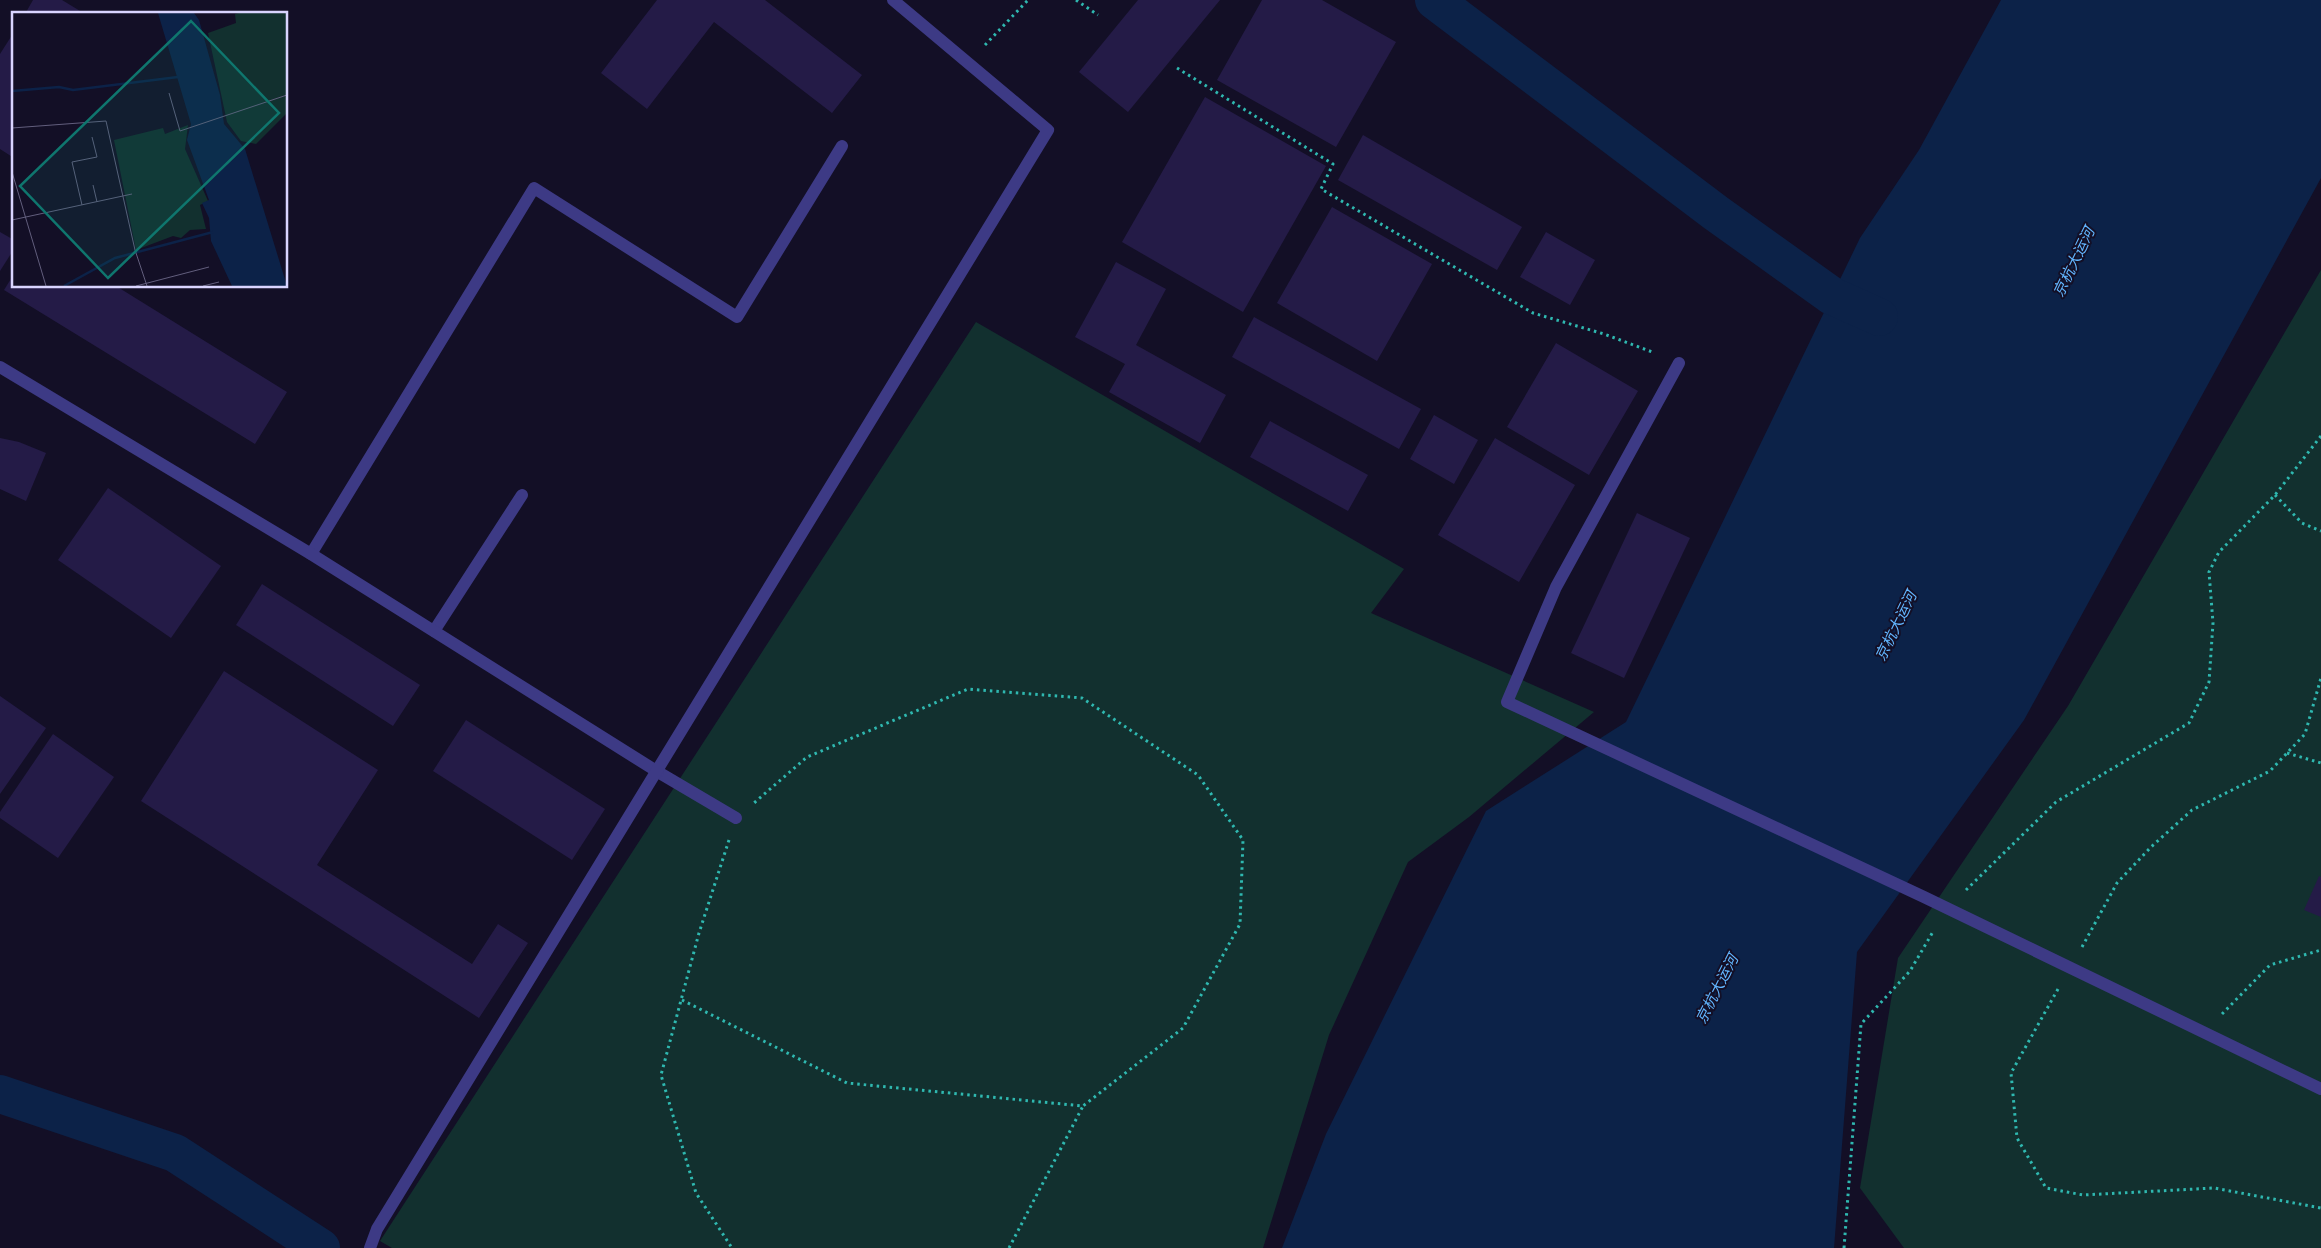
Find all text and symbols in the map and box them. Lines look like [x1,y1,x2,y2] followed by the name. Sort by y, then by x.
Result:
[12,12,288,288] inset map
[2049,222,2100,300] water label: 京杭大运河
[1871,586,1922,664] water label: 京杭大运河
[1692,949,1743,1027] water label: 京杭大运河

